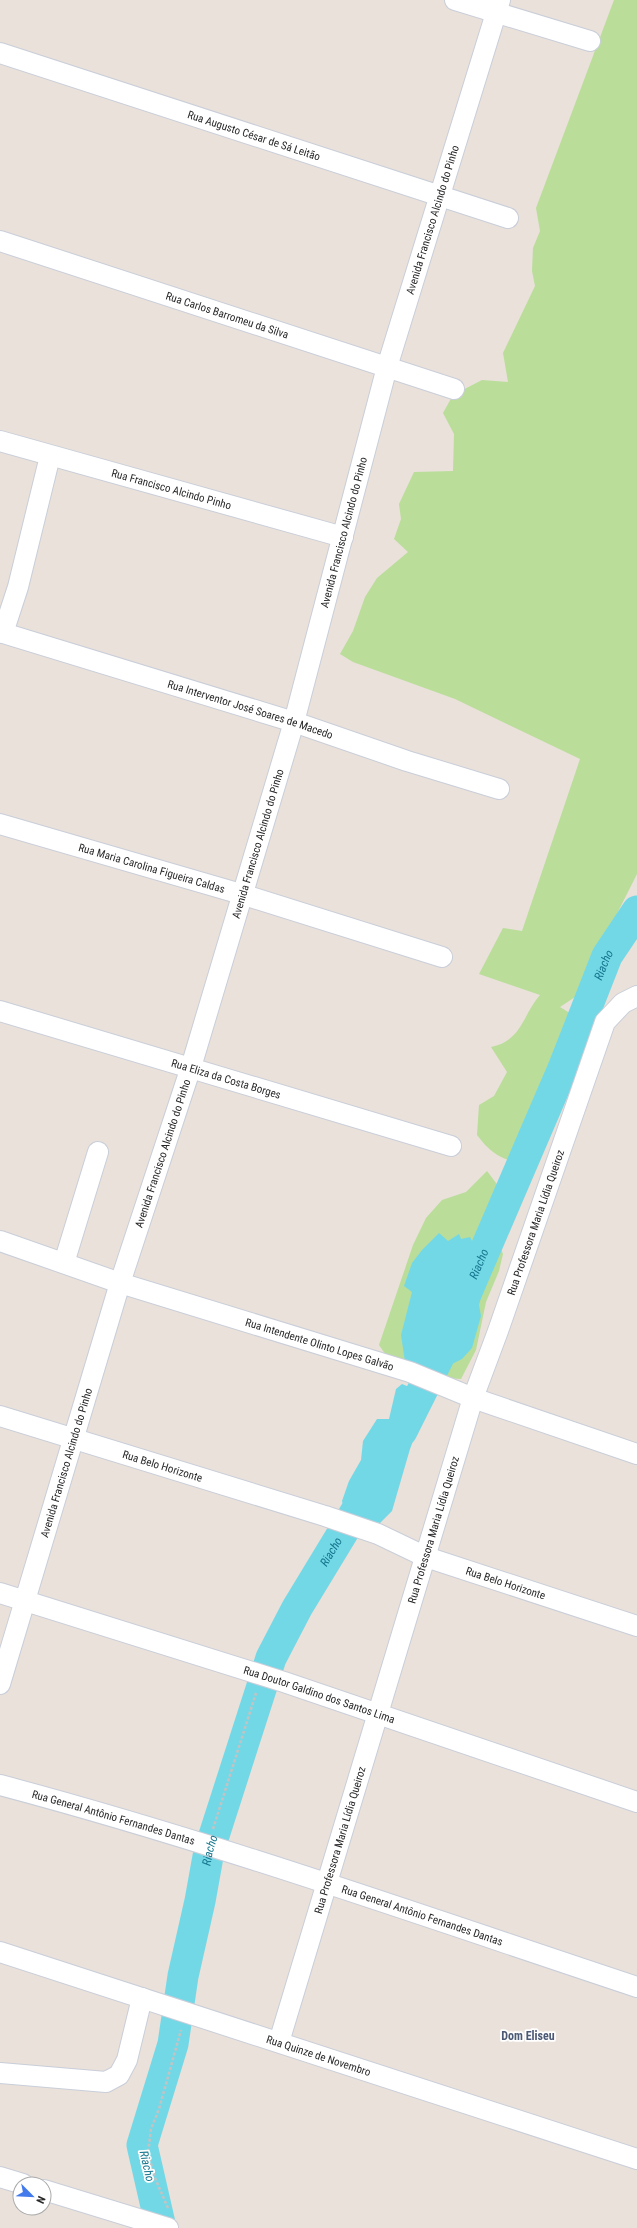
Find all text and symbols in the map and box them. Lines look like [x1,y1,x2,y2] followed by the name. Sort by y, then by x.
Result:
[186,108,322,163] street label: Rua Augusto César de Sá Leitão
[403,143,462,296] street label: Avenida Francisco Alcindo do Pinho
[164,289,290,341] street label: Rua Carlos Barromeu da Silva
[318,455,370,609] street label: Avenida Francisco Alcindo do Pinho
[110,466,233,512] street label: Rua Francisco Alcindo Pinho
[166,677,335,742] street label: Rua Interventor José Soares de Macedo
[229,767,286,920] street label: Avenida Francisco Alcindo do Pinho
[77,841,226,895] street label: Rua Maria Carolina Figueira Caldas
[591,947,616,982] water label: Riacho
[170,1056,282,1101] street label: Rua Eliza da Costa Borges
[132,1077,193,1229] street label: Avenida Francisco Alcindo do Pinho
[504,1148,567,1297] street label: Rua Professora Maria Lídia Queiroz
[466,1247,492,1281] water label: Riacho
[244,1315,396,1373] street label: Rua Intendente Olinto Lopes Galvão
[38,1386,95,1539] street label: Avenida Francisco Alcindo do Pinho
[121,1448,204,1484] street label: Rua Belo Horizonte
[405,1454,462,1605] street label: Rua Professora Maria Lídia Queiroz
[317,1535,345,1569] water label: Riacho
[464,1564,547,1602] street label: Rua Belo Horizonte
[242,1663,397,1726] street label: Rua Doutor Galdino dos Santos Lima
[312,1765,368,1915] street label: Rua Professora Maria Lídia Queiroz
[31,1787,197,1847] street label: Rua General Antônio Fernandes Dantas
[199,1833,221,1867] water label: Riacho
[340,1882,505,1948] street label: Rua General Antônio Fernandes Dantas
[501,2029,555,2043] district label: Dom Eliseu
[265,2033,373,2079] street label: Rua Quinze de Novembro
[137,2149,157,2183] water label: Riacho
[12,2176,52,2216] north arrow
[33,2194,48,2206] text: N

